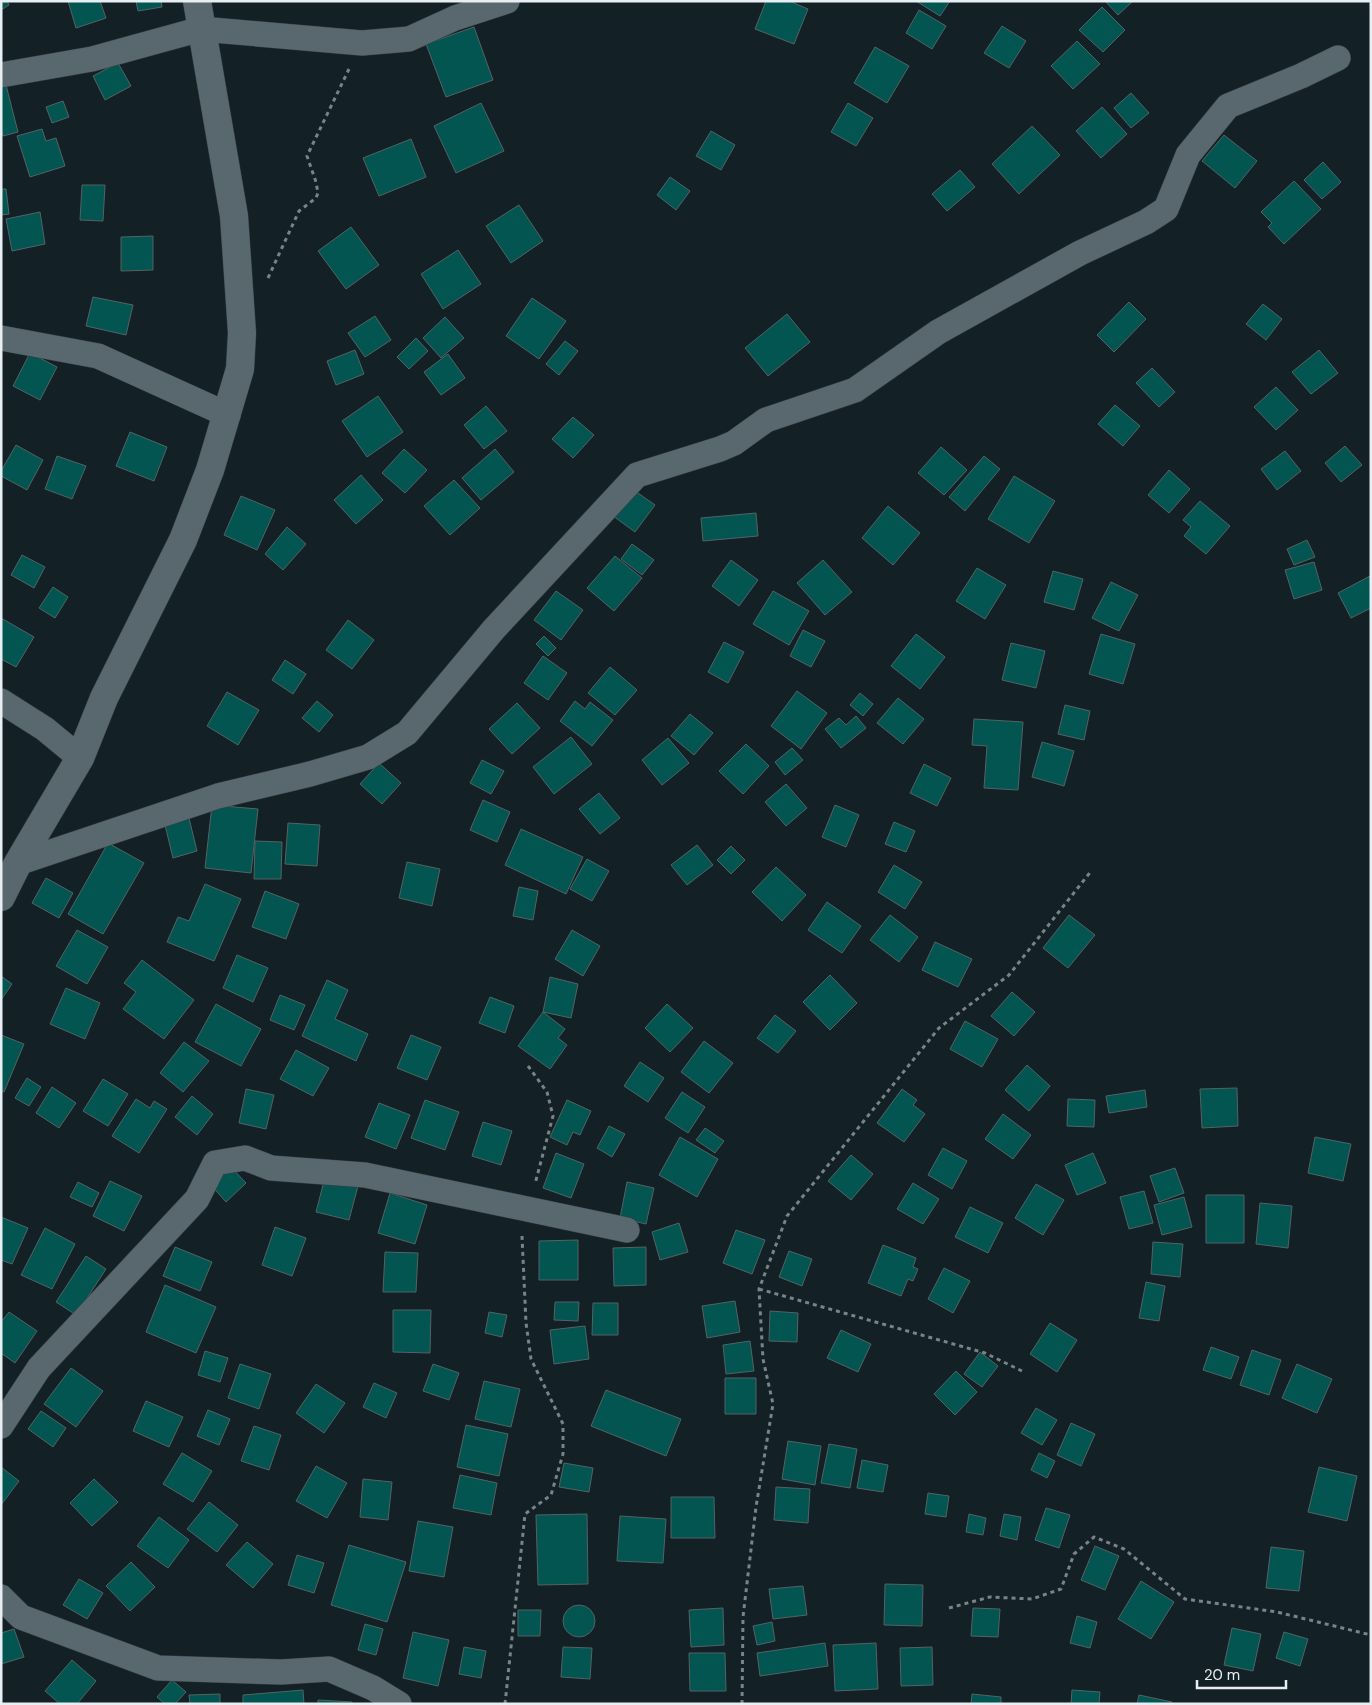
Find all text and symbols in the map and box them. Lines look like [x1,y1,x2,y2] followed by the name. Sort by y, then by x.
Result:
[1197,1658,1286,1690] scale bar
[1204,1665,1240,1685] text: 20 m

